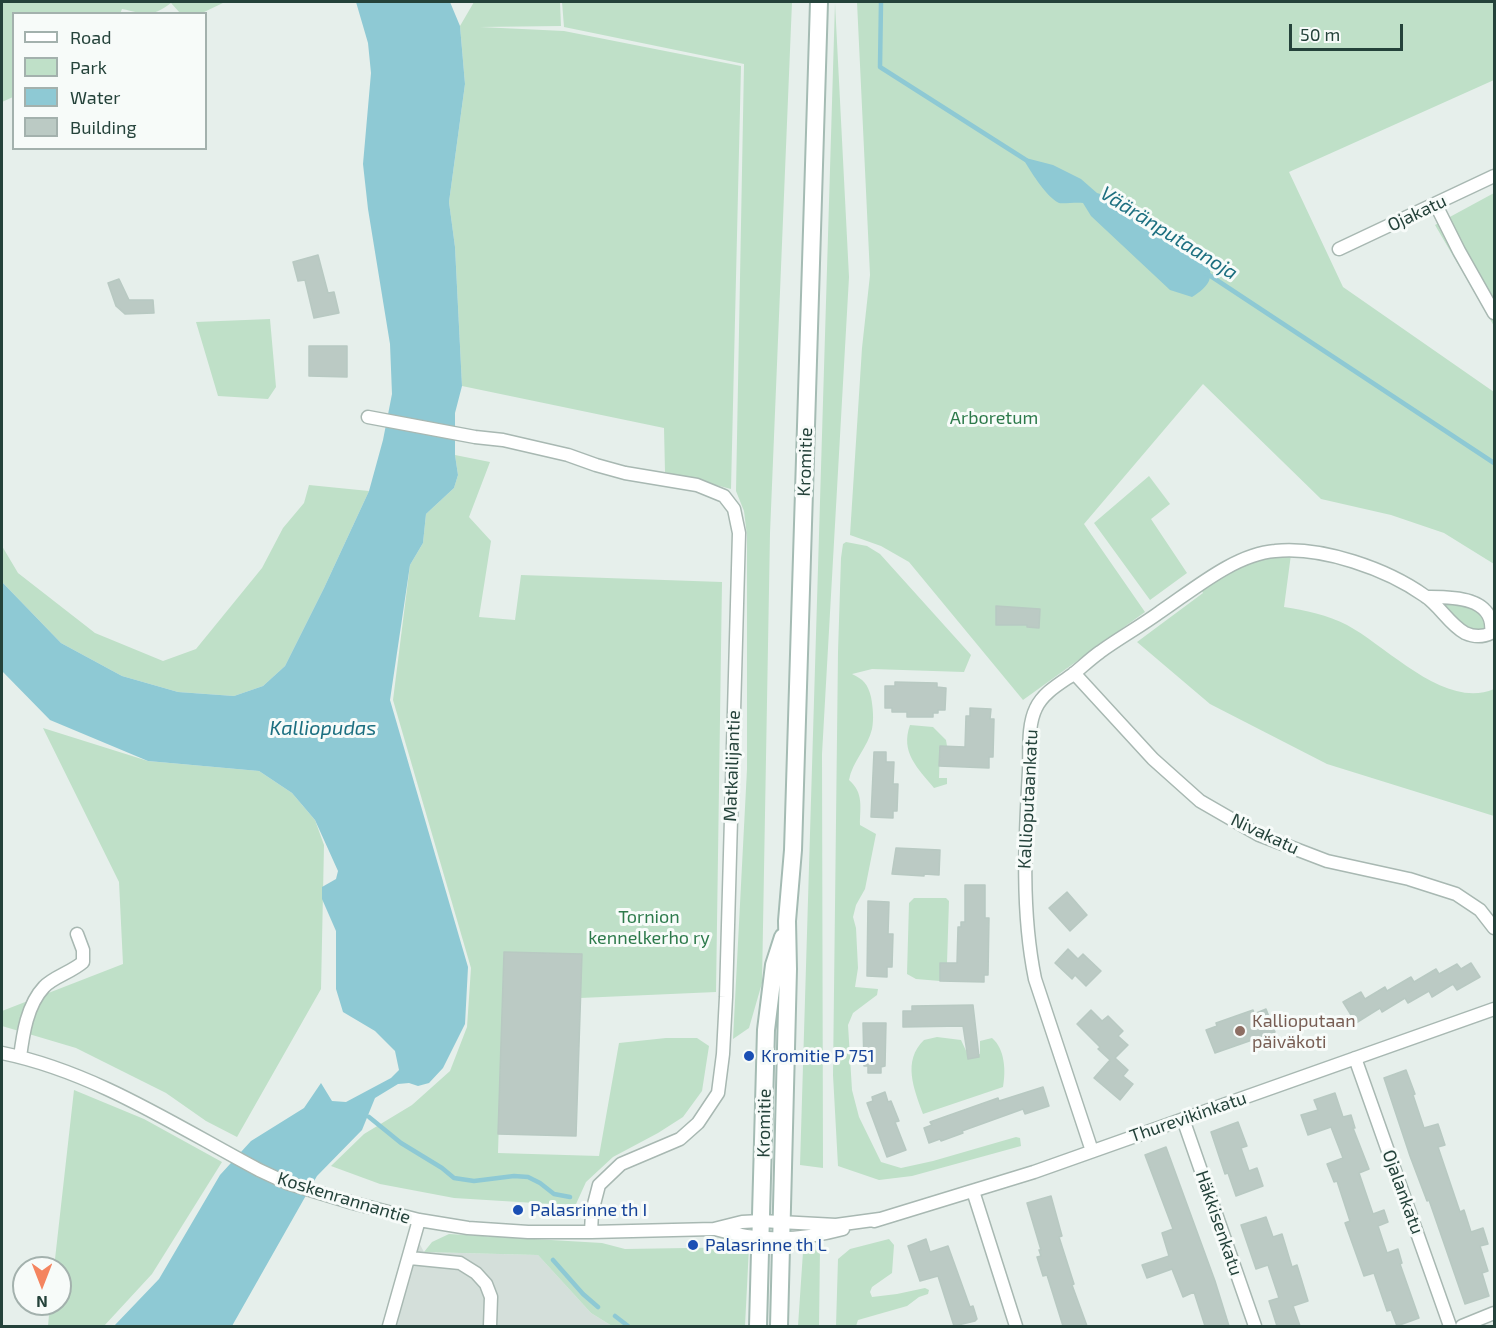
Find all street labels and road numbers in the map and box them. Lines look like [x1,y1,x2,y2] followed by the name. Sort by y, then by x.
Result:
[1384,190,1450,236] street label: Ojakatu
[793,427,817,497] street label: Kromitie
[719,710,745,822] street label: Matkailijantie
[1014,729,1042,869] street label: Kallioputaankatu
[1228,809,1302,859] street label: Nivakatu
[1127,1087,1249,1147] street label: Thurevikinkatu
[753,1088,775,1158] street label: Kromitie
[1378,1147,1428,1237] street label: Ojalankatu
[275,1167,413,1229] street label: Koskenrannantie
[1191,1167,1247,1279] street label: Häkkisenkatu

